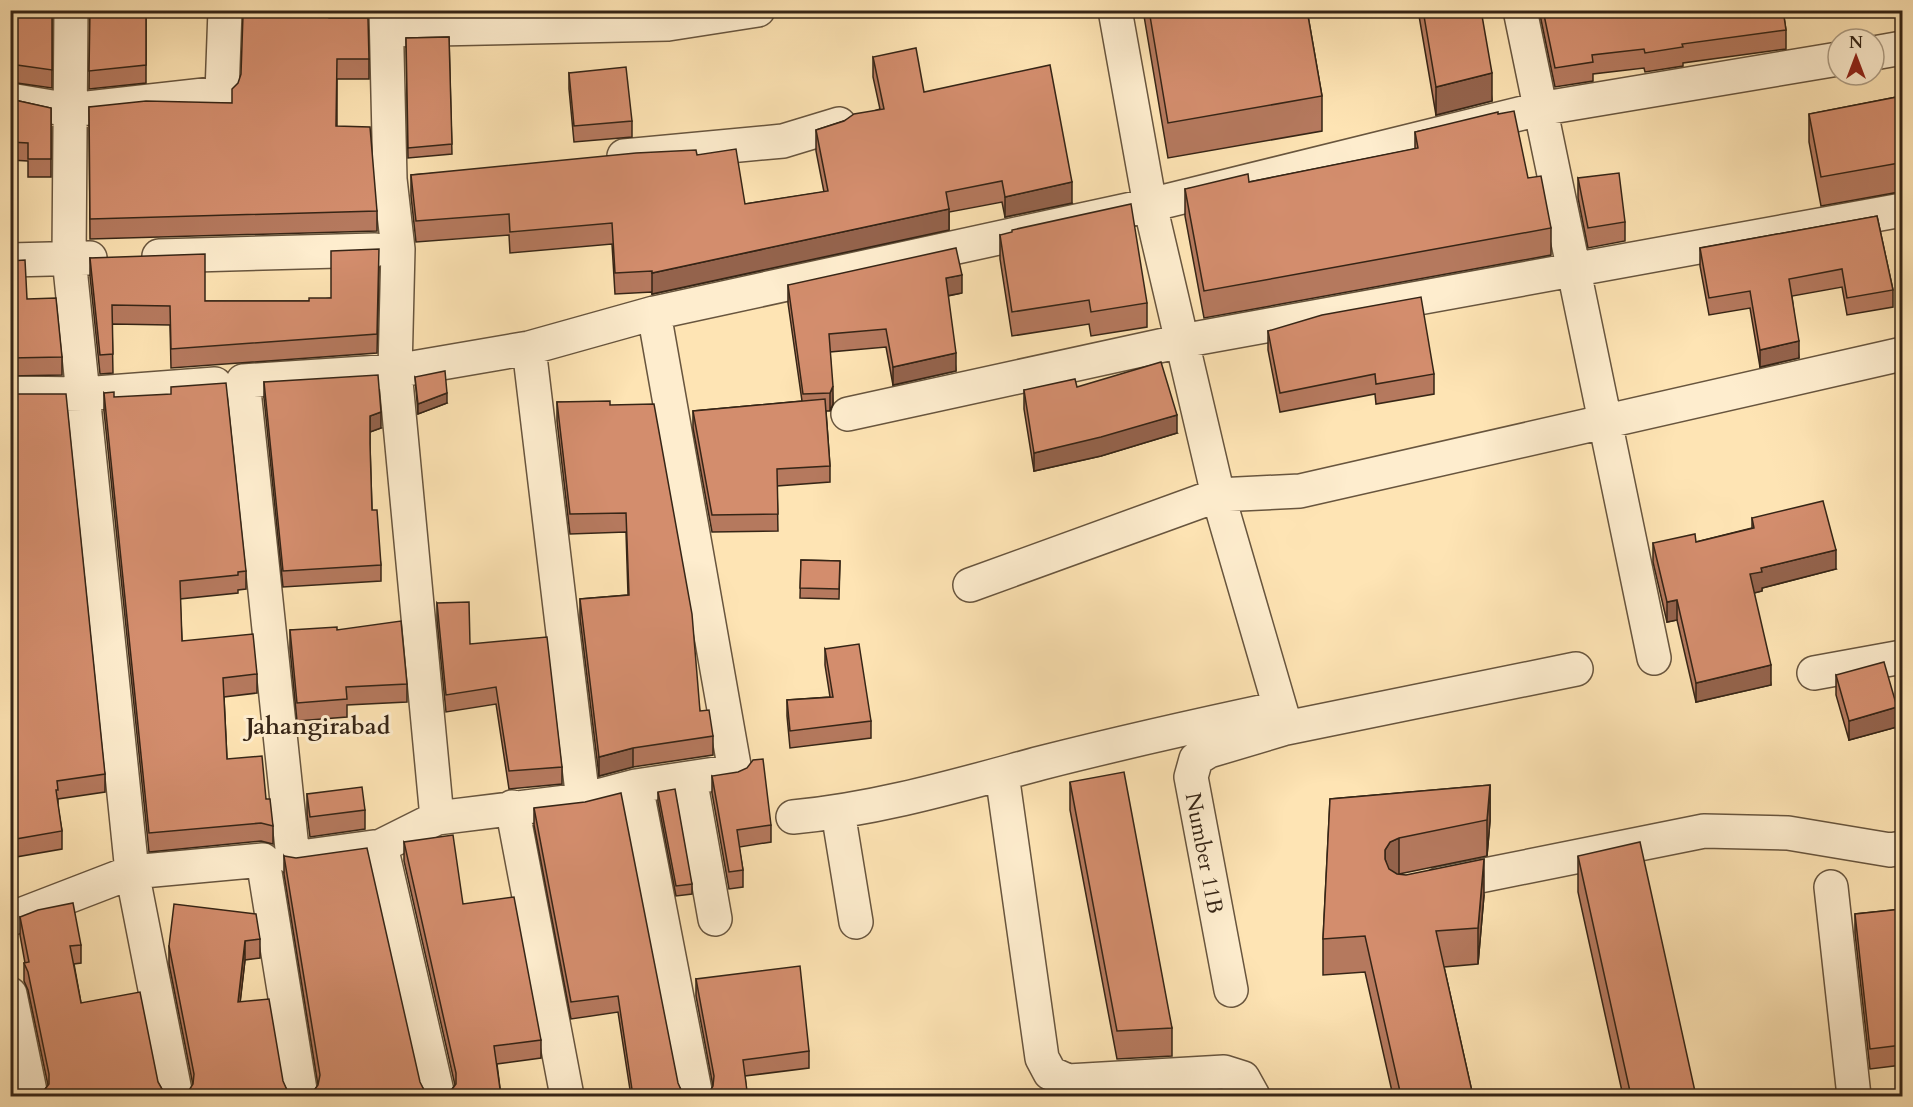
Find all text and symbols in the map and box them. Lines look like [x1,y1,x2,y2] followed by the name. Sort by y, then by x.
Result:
[1826,27,1886,87] north arrow
[1849,32,1863,54] text: N
[243,710,391,743] district label: Jahangirabad
[1178,790,1230,916] street label: Number 11B

